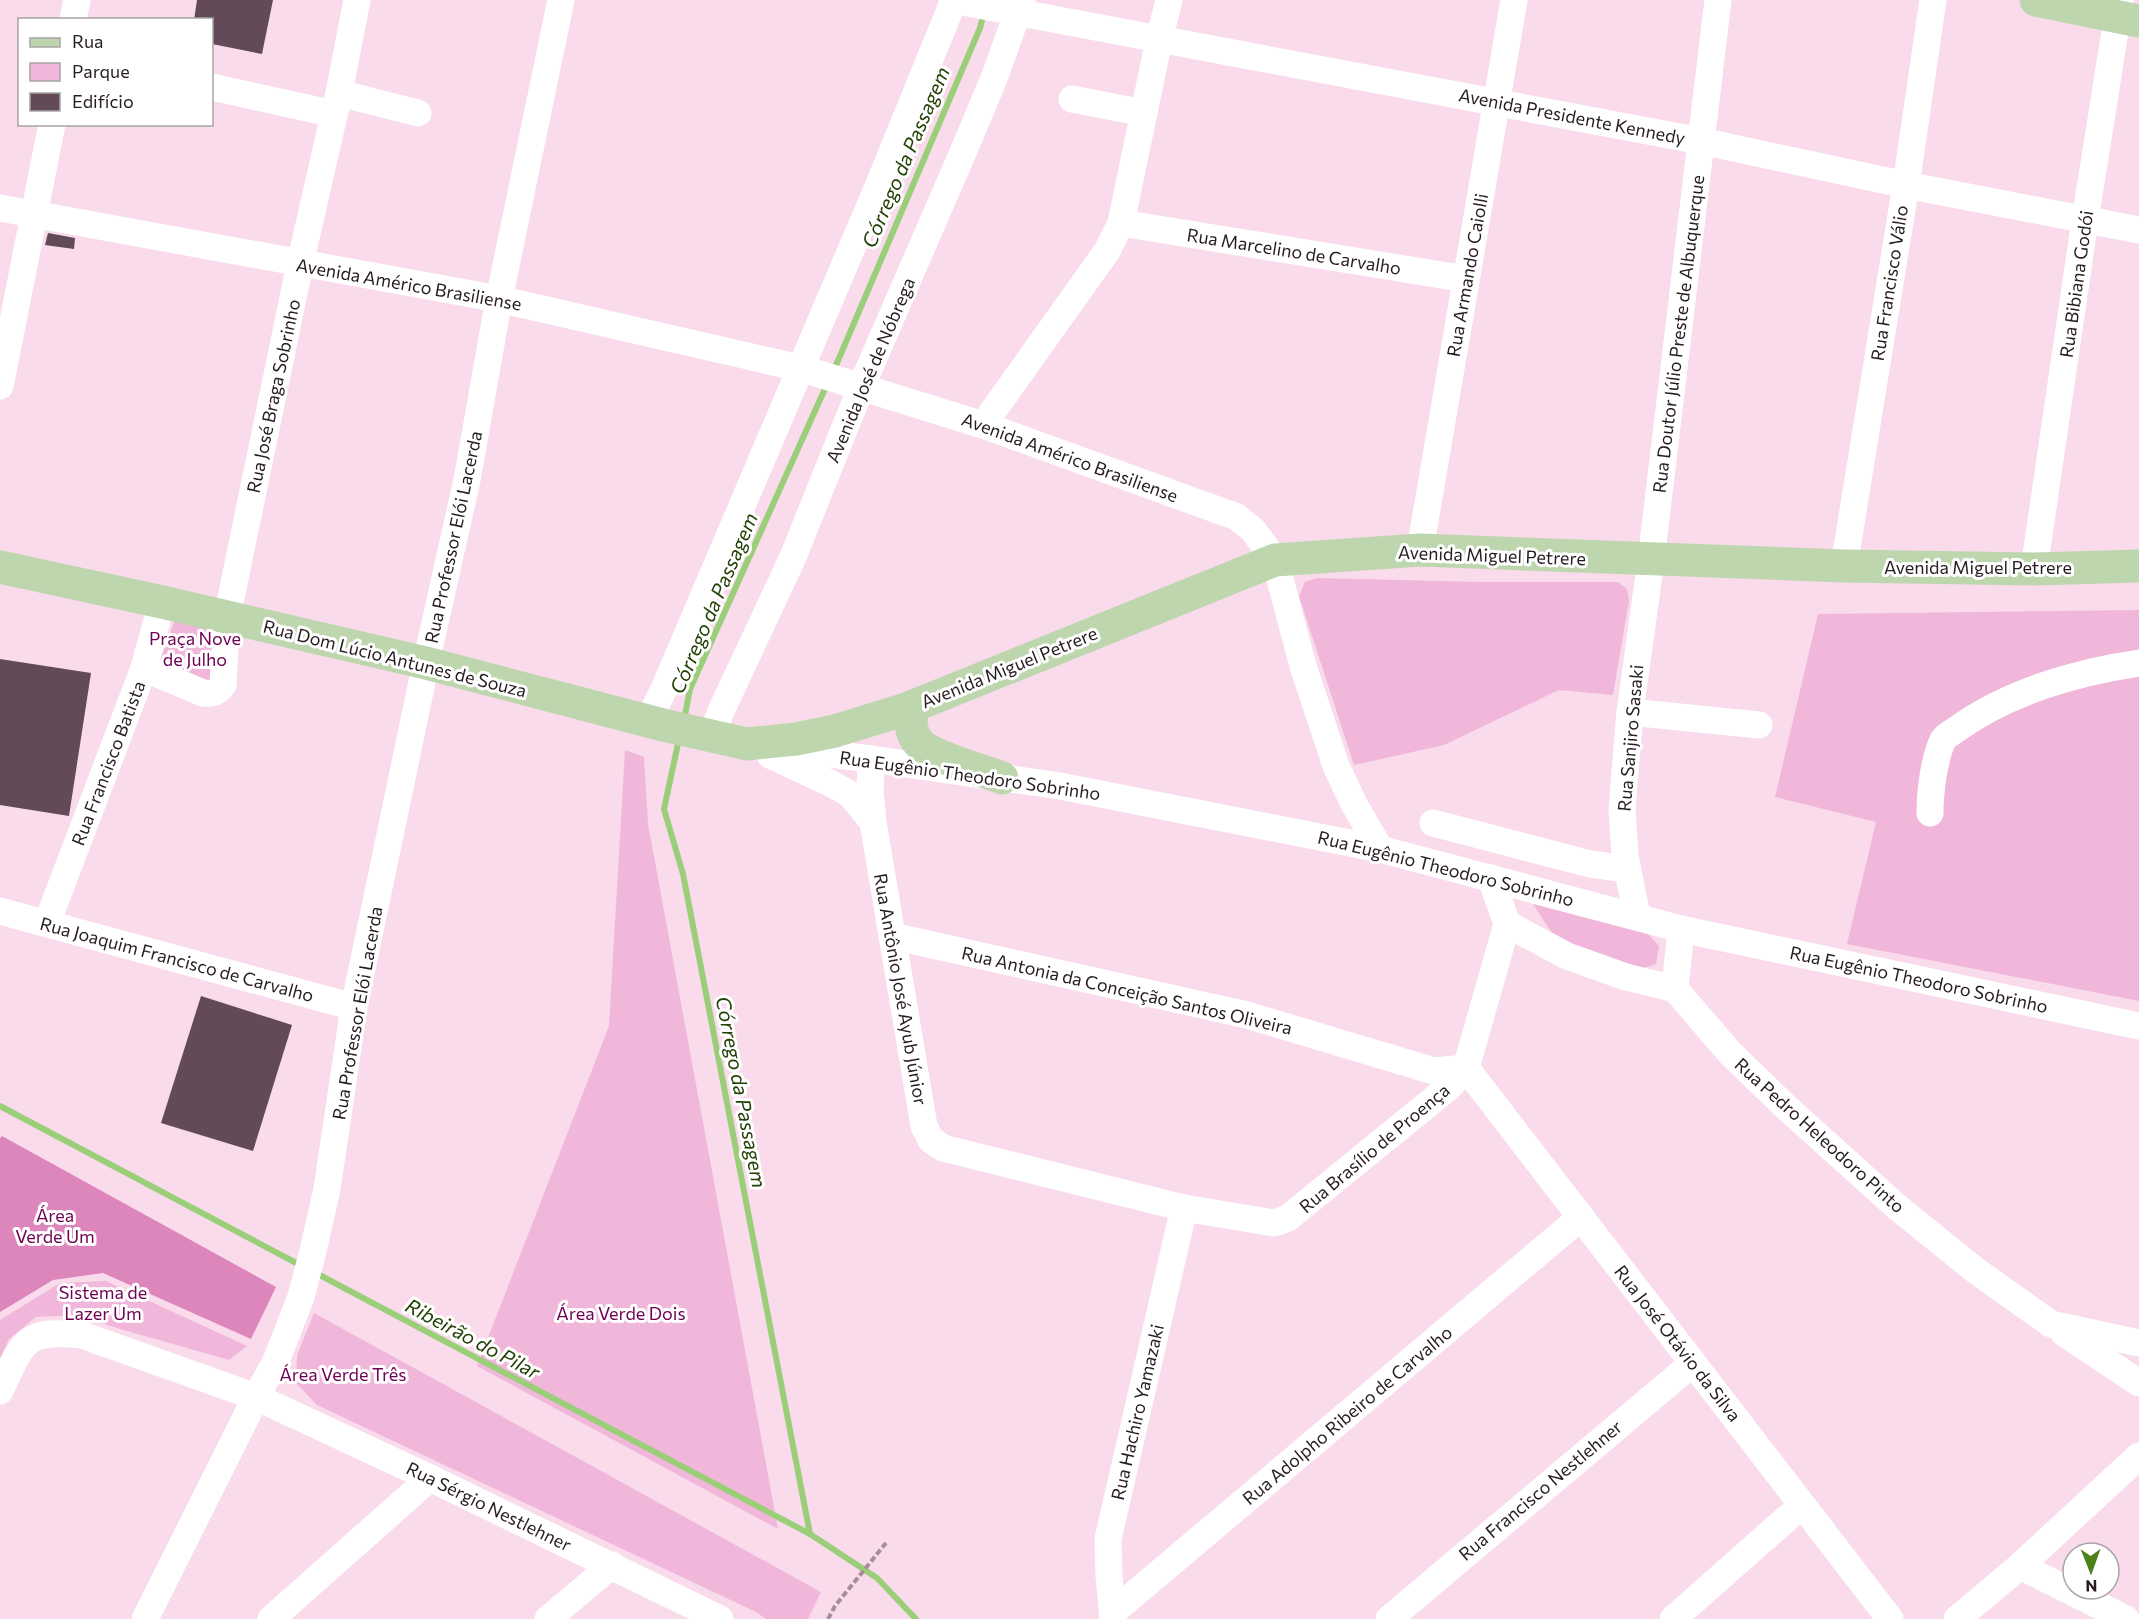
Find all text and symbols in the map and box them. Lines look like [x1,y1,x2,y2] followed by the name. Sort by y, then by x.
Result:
[18,18,213,126] legend
[72,30,103,52] text: Rua
[72,60,130,82] text: Parque
[856,63,954,251] water label: Córrego da Passagem
[1457,83,1687,149] street label: Avenida Presidente Kennedy
[72,90,134,112] text: Edifício
[1648,174,1708,494] street label: Rua Doutor Júlio Preste de Albuquerque
[1442,192,1492,358] street label: Rua Armando Caiolli
[1866,204,1912,362] street label: Rua Francisco Válio
[2055,209,2097,359] street label: Rua Bibiana Godói
[1185,223,1403,279] street label: Rua Marcelino de Carvalho
[295,253,523,315] street label: Avenida Américo Brasiliense
[821,274,919,466] street label: Avenida José de Nóbrega
[242,297,304,495] street label: Rua José Braga Sobrinho
[959,408,1181,506] street label: Avenida Américo Brasiliense
[420,429,486,645] street label: Rua Professor Elói Lacerda
[664,509,762,697] water label: Córrego da Passagem
[1398,541,1586,569] street label: Avenida Miguel Petrere
[1884,556,2072,578] street label: Avenida Miguel Petrere
[261,615,529,701] street label: Rua Dom Lúcio Antunes de Souza
[918,622,1100,712] street label: Avenida Miguel Petrere
[149,627,241,670] park label: Praça Nove de Julho
[1613,664,1647,812] street label: Rua Sanjiro Sasaki
[66,678,150,848] street label: Rua Francisco Batista
[838,746,1102,804] street label: Rua Eugênio Theodoro Sobrinho
[1316,825,1576,911] street label: Rua Eugênio Theodoro Sobrinho
[870,871,932,1107] street label: Rua Antônio José Ayub Júnior
[327,904,387,1122] street label: Rua Professor Elói Lacerda
[38,912,316,1006] street label: Rua Joaquim Francisco de Carvalho
[960,941,1294,1039] street label: Rua Antonia da Conceição Santos Oliveira
[1788,941,2050,1017] street label: Rua Eugênio Theodoro Sobrinho
[712,994,772,1190] water label: Córrego da Passagem
[1730,1053,1910,1217] street label: Rua Pedro Heleodoro Pinto
[1294,1079,1454,1217] street label: Rua Brasílio de Proença
[15,1204,95,1247] park label: Área Verde Um
[1610,1260,1746,1426] street label: Rua José Otávio da Silva
[59,1281,147,1324] park label: Sistema de Lazer Um
[402,1293,545,1384] water label: Ribeirão do Pilar
[556,1302,686,1324] park label: Área Verde Dois
[1238,1321,1456,1509] street label: Rua Adolpho Ribeiro de Carvalho
[1106,1322,1168,1502] street label: Rua Hachiro Yamazaki
[279,1363,407,1385] park label: Área Verde Três
[1454,1415,1626,1565] street label: Rua Francisco Nestlehner
[403,1457,575,1555] street label: Rua Sérgio Nestlehner
[2061,1541,2121,1601] north arrow
[2085,1577,2097,1596] text: N

